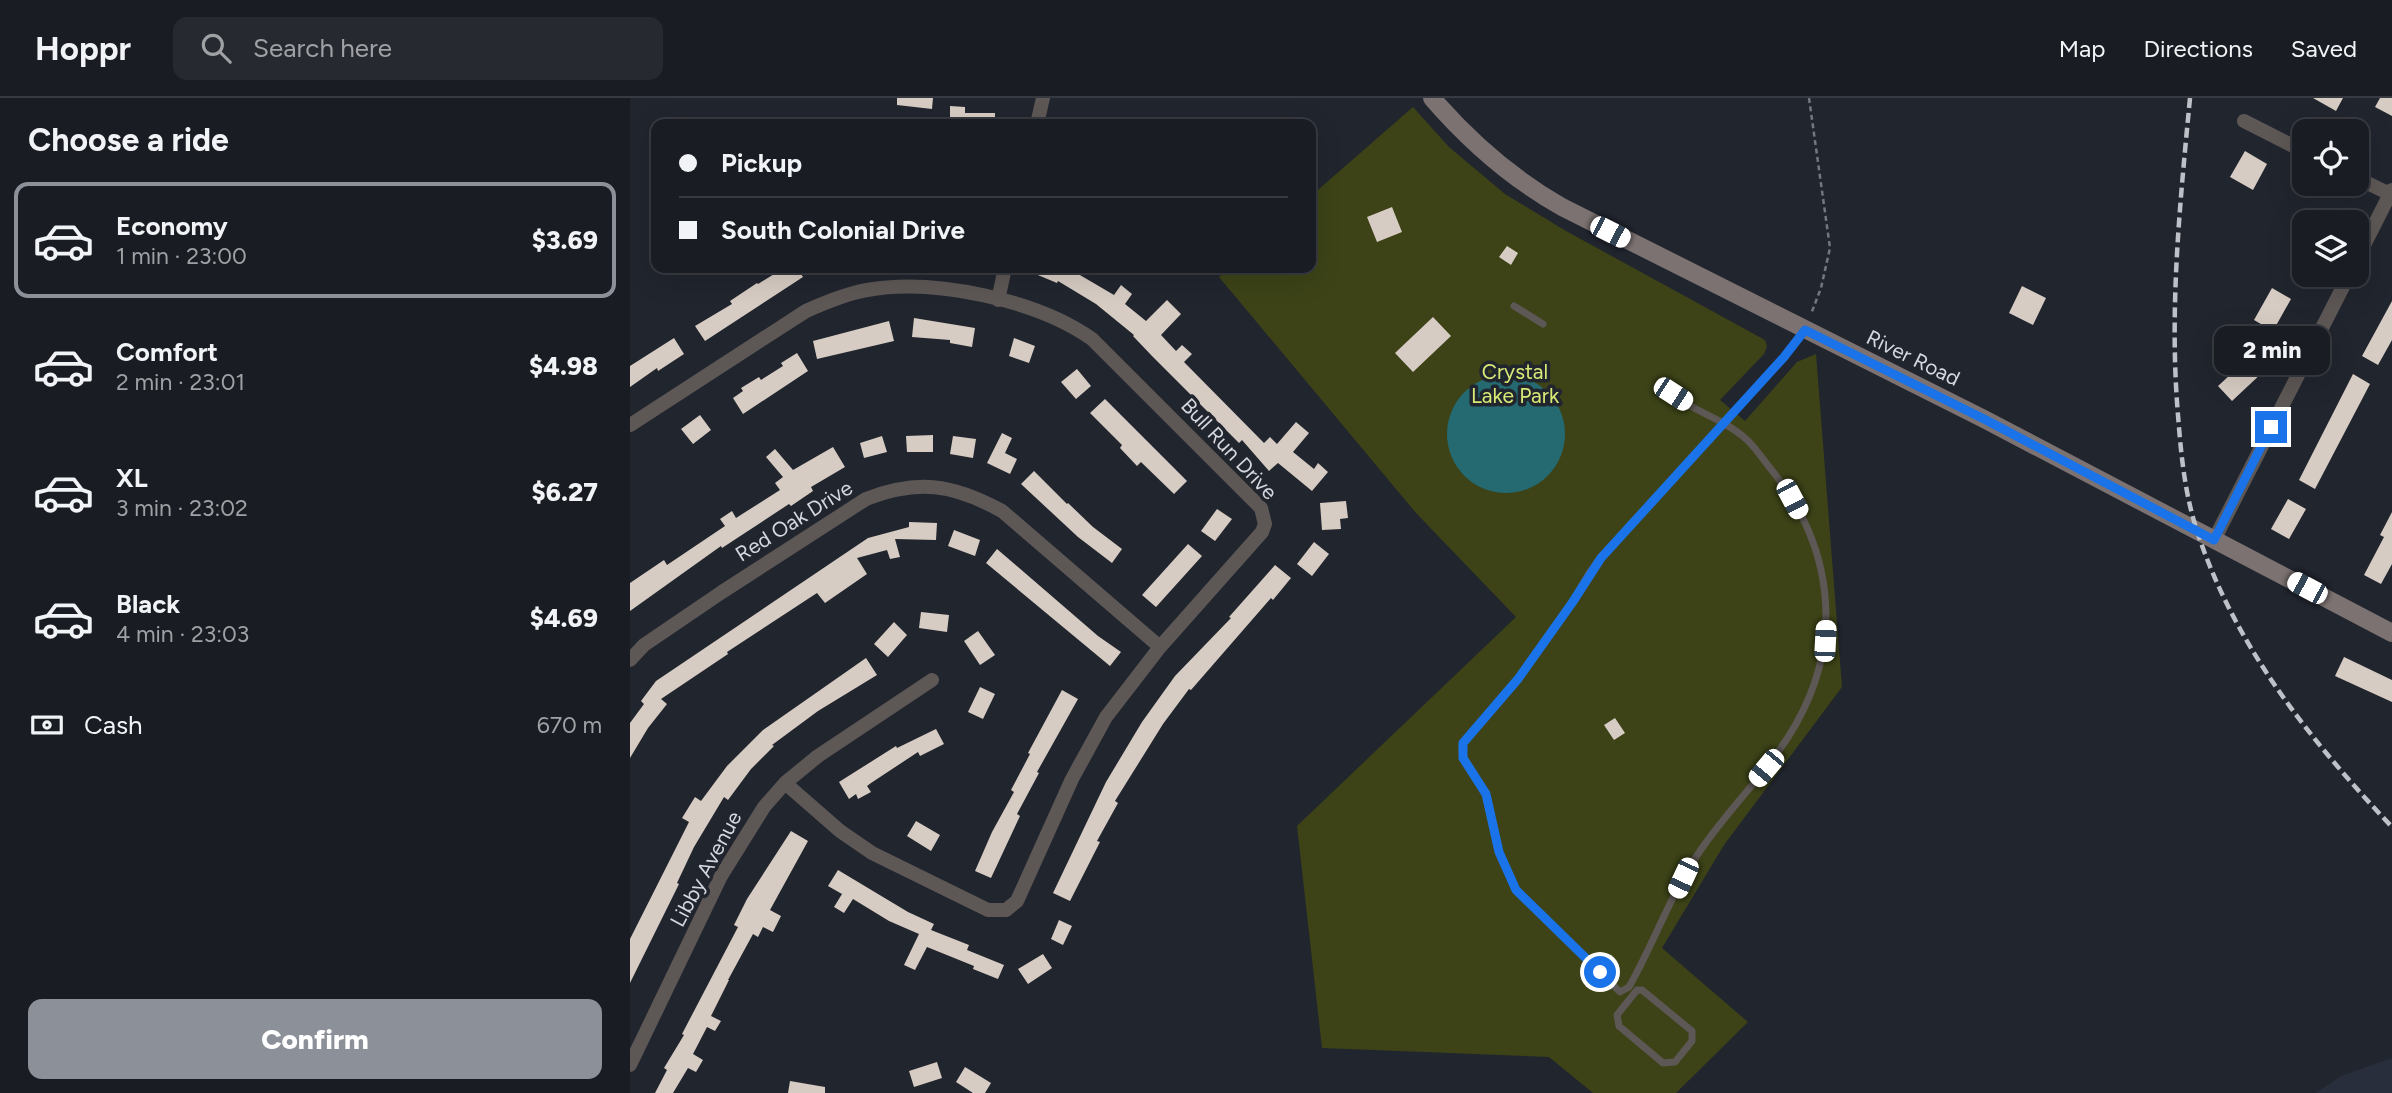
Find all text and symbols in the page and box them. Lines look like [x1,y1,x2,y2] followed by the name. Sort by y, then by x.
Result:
[173,17,663,80] search box
[35,29,131,68] text: Hoppr
[197,29,235,67] icon: search
[253,32,392,64] text: Search here
[2059,34,2105,63] text: Map
[2143,34,2253,63] text: Directions
[2291,34,2357,63] text: Saved
[2292,119,2369,287] map controls
[2292,119,2369,196] button: locate
[28,121,229,159] text: Choose a ride
[721,147,802,179] text: Pickup
[32,209,95,272] icon: car
[116,210,228,242] text: Economy
[2292,210,2369,287] button: layers
[1587,213,1634,251] car
[721,214,965,246] text: South Colonial Drive
[532,224,598,256] text: $3.69
[116,242,247,270] text: 1 min · 23:00
[1862,324,1964,391] street label: River Road
[2213,326,2329,374] callout: 2 min
[32,335,95,398] icon: car
[116,336,218,368] text: Comfort
[2243,336,2301,364] text: 2 min
[529,350,598,382] text: $4.98
[1471,359,1560,408] park label: Crystal Lake Park
[116,368,245,396] text: 2 min · 23:01
[1650,374,1697,414] car
[1176,393,1283,504] street label: Bull Run Drive
[2255,411,2287,443] route end
[32,461,95,524] icon: car
[116,462,148,494] text: XL
[731,475,857,566] street label: Red Oak Drive
[532,476,598,508] text: $6.27
[1773,476,1812,522] car
[116,494,248,522] text: 3 min · 23:02
[2284,569,2331,607] car
[32,587,95,650] icon: car
[116,588,180,620] text: Black
[530,602,598,634] text: $4.69
[1814,619,1837,663] car
[116,620,249,648] text: 4 min · 23:03
[28,706,66,744] icon: cash
[84,709,143,741] text: Cash
[537,711,602,739] text: 670 m
[1745,745,1788,791] car
[665,807,746,931] street label: Libby Avenue
[1665,855,1702,901] car
[1584,956,1616,988] route start
[28,999,602,1079] button: Confirm

